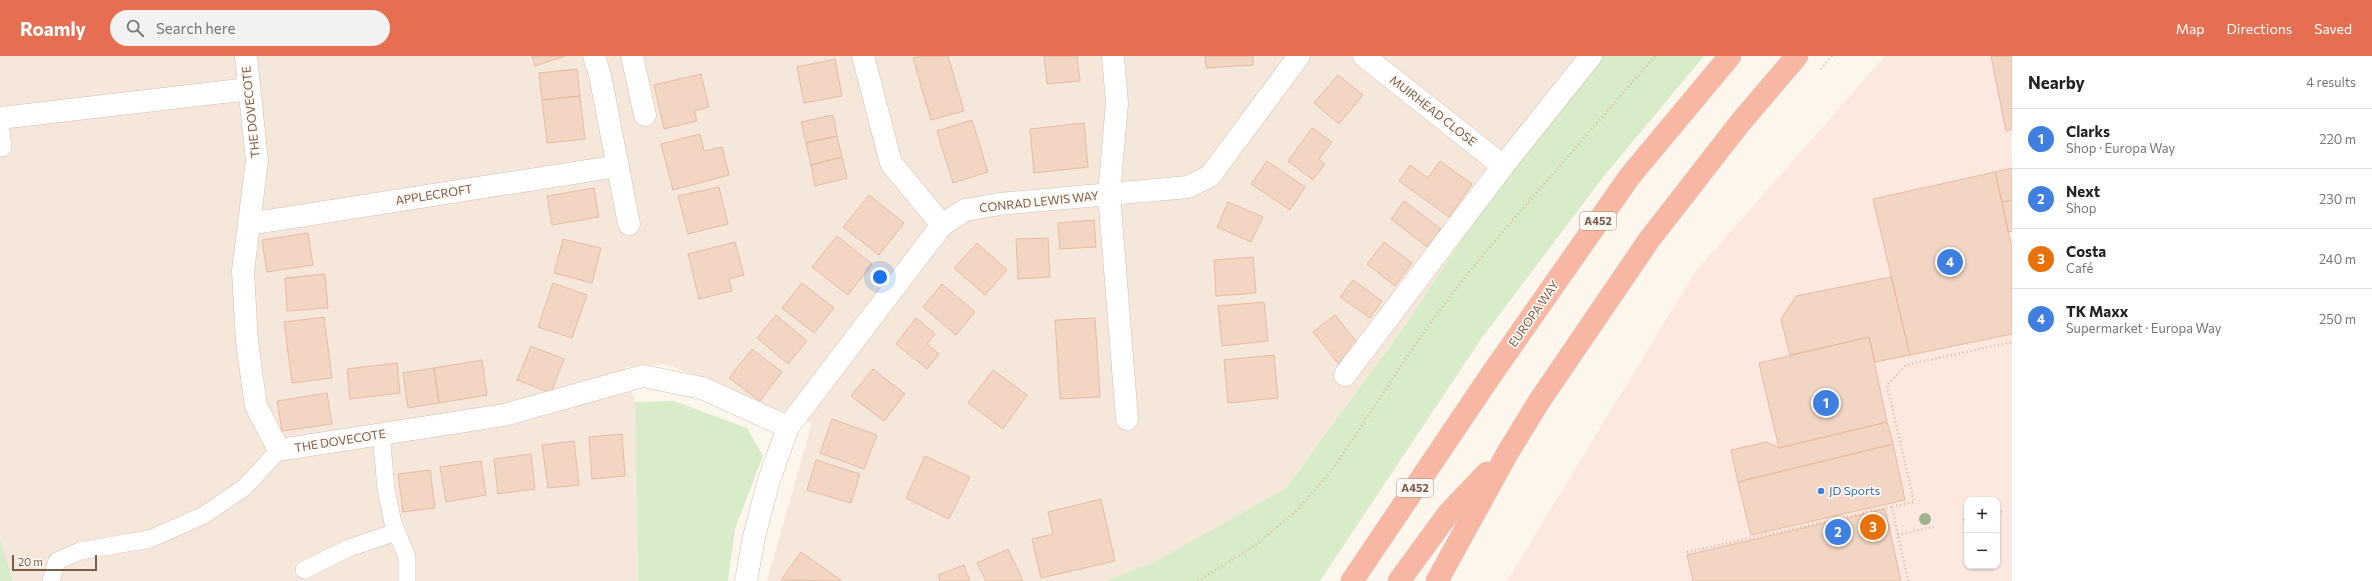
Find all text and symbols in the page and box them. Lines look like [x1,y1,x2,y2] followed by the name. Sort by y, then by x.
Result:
[110,10,390,46] search box
[20,17,86,40] text: Roamly
[124,17,146,39] icon: search
[156,19,235,37] text: Search here
[2176,20,2205,37] text: Map
[2227,20,2292,37] text: Directions
[2314,20,2352,37] text: Saved
[238,65,262,159] street label: THE DOVECOTE
[1388,72,1480,148] street label: MUIRHEAD CLOSE
[2028,72,2085,93] text: Nearby
[2306,74,2356,90] text: 4 results
[2066,122,2110,140] text: Clarks
[2038,131,2044,147] text: 1
[2319,131,2356,147] text: 220 m
[2066,140,2175,156] text: Shop · Europa Way
[394,181,474,207] street label: APPLECROFT
[2066,182,2100,200] text: Next
[979,188,1099,214] street label: CONRAD LEWIS WAY
[2037,191,2045,207] text: 2
[2319,191,2356,207] text: 230 m
[2066,200,2097,216] text: Shop
[1580,212,1616,230] road number: A452
[2066,242,2106,260] text: Costa
[1937,247,1963,277] pin: 4
[2037,251,2045,267] text: 3
[2319,251,2356,267] text: 240 m
[2066,260,2093,276] text: Café
[870,267,890,287] your location
[1505,278,1561,349] street label: EUROPA WAY
[2066,302,2128,320] text: TK Maxx
[2037,311,2045,327] text: 4
[2319,311,2356,327] text: 250 m
[2066,320,2222,336] text: Supermarket · Europa Way
[1813,388,1839,418] pin: 1
[293,426,387,454] street label: THE DOVECOTE
[1397,479,1433,497] road number: A452
[1829,483,1880,498] place label: JD Sports
[1816,486,1826,496] marker: JD Sports
[1964,497,2000,569] map controls
[1964,497,2000,533] button: +
[1860,512,1886,542] pin: 3
[1825,517,1851,547] pin: 2
[1964,533,2000,569] button: −
[12,553,97,572] scale bar
[18,555,43,568] text: 20 m

